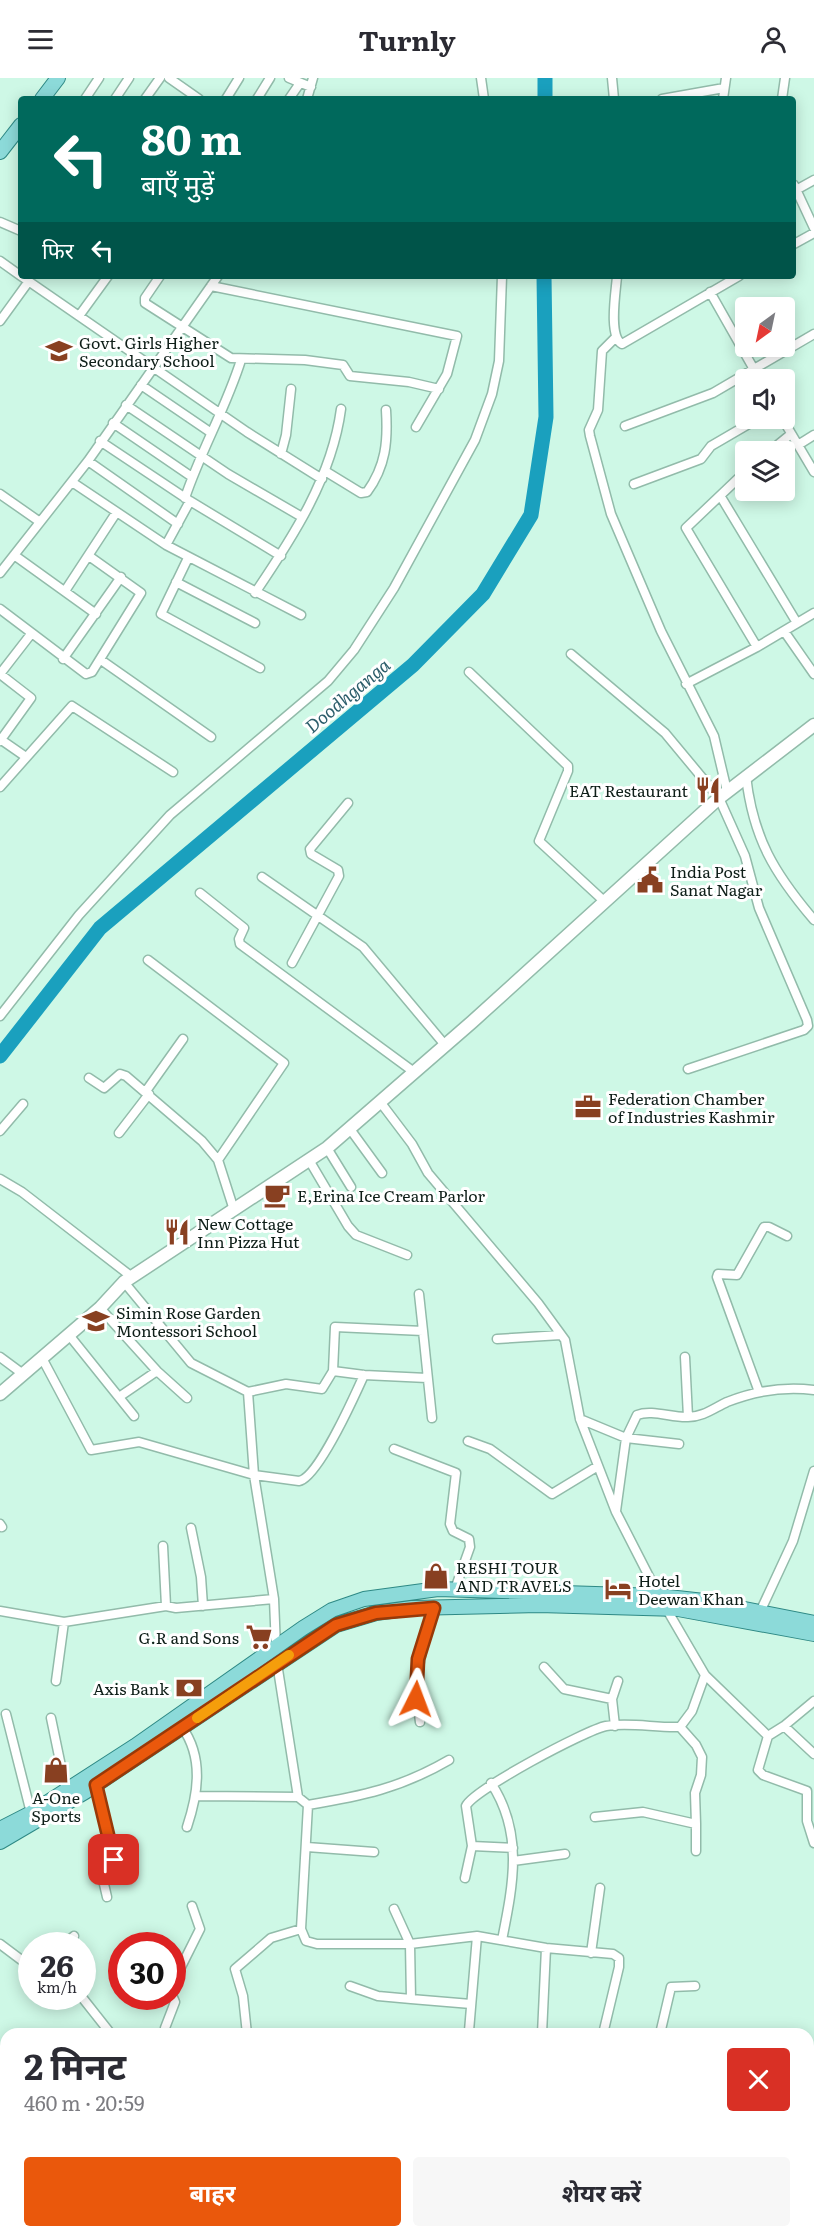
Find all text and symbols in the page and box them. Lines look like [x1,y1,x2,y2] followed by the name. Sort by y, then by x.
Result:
[358,19,456,59] text: Turnly
[24,23,57,56] icon: menu
[757,23,790,56] icon: person
[141,106,242,168] text: 80 m
[42,120,120,198] icon: left
[141,163,214,203] text: बाएँ मुड़ें
[42,233,74,266] text: फिर
[86,234,119,267] icon: left
[735,297,795,357] north arrow
[735,297,795,501] map controls
[79,330,219,372] place label: Govt. Girls Higher Secondary School
[44,336,74,366] school or university icon: Govt. Girls Higher Secondary School
[735,369,795,429] button: sound
[735,441,795,501] button: layers
[299,651,396,739] water label: Doodhganga
[693,775,723,805] restaurant icon: EAT Restaurant
[569,778,689,802] place label: EAT Restaurant
[670,859,763,901] place label: India Post Sanat Nagar
[635,865,665,895] public building icon: India Post Sanat Nagar
[608,1086,775,1128] place label: Federation Chamber of Industries Kashmir
[573,1092,603,1122] office icon: Federation Chamber of Industries Kashmir
[262,1180,292,1210] cafe icon: E,Erina Ice Cream Parlor
[297,1183,486,1207] place label: E,Erina Ice Cream Parlor
[197,1211,300,1253] place label: New Cottage Inn Pizza Hut
[162,1217,192,1247] restaurant icon: New Cottage Inn Pizza Hut
[116,1300,261,1342] place label: Simin Rose Garden Montessori School
[81,1306,111,1336] school or university icon: Simin Rose Garden Montessori School
[456,1555,572,1597] place label: RESHI TOUR AND TRAVELS
[421,1561,451,1591] shop icon: RESHI TOUR AND TRAVELS
[638,1568,745,1610] place label: Hotel Deewan Khan
[603,1574,633,1604] hotel icon: Hotel Deewan Khan
[244,1622,274,1652] supermarket icon: G.R and Sons
[138,1625,239,1649] place label: G.R and Sons
[384,1667,448,1731] position arrow
[174,1673,204,1703] bank icon: Axis Bank
[93,1676,169,1700] place label: Axis Bank
[41,1755,71,1785] shop icon: A-One Sports
[31,1785,81,1827] place label: A-One Sports
[88,1834,139,1885] pin
[97,1843,130,1876] icon: arrive
[108,1932,186,2010] speed limit sign: 30
[40,1942,74,1986] text: 26
[37,1975,77,1998] text: km/h
[24,2038,126,2091] text: 2 मिनट
[727,2048,790,2111] button: close
[24,2087,144,2117] text: 460 m · 20:59
[24,2157,401,2226] button: बाहर
[413,2157,790,2226] button: शेयर करें

